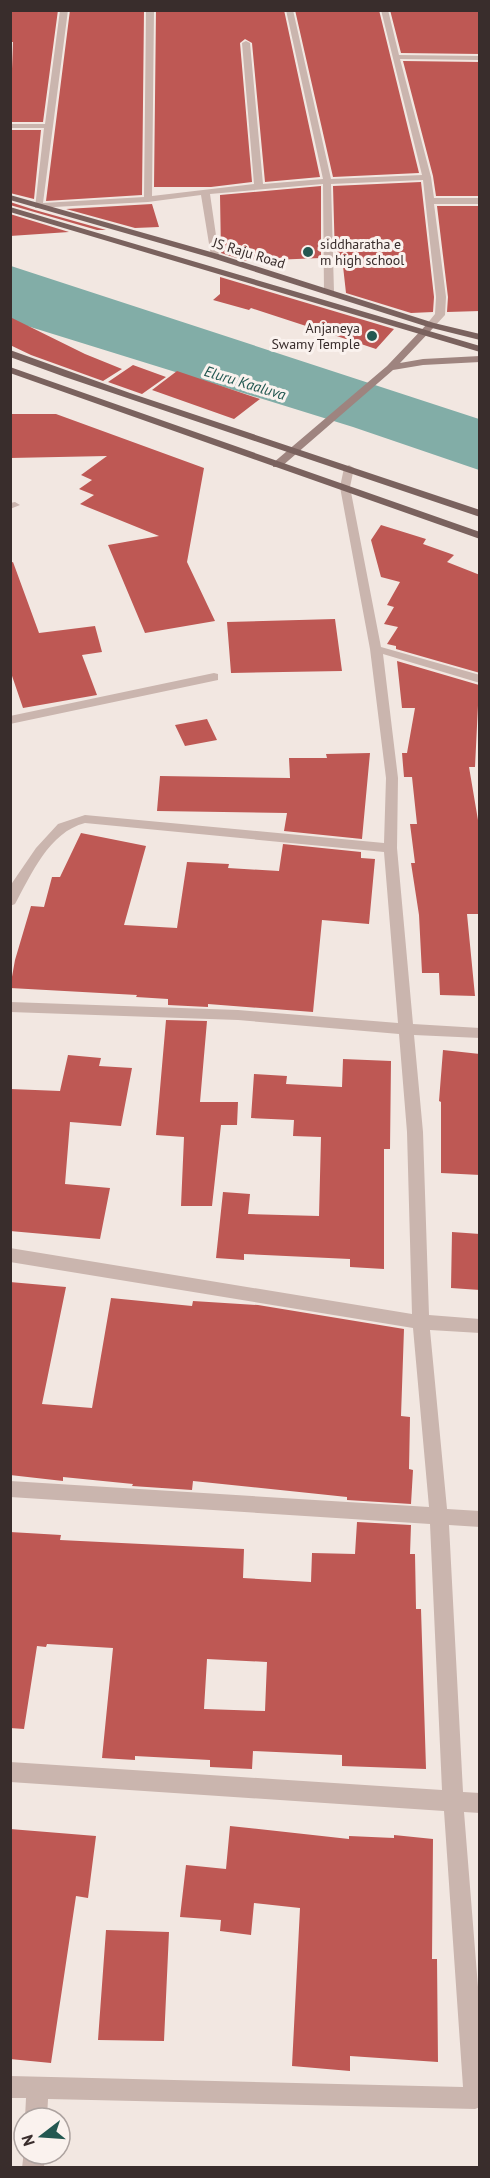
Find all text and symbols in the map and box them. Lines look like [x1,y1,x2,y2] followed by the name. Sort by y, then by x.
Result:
[210,233,288,273] street label: JS Raju Road
[320,235,404,269] place label: siddharatha e m high school
[301,245,315,259] marker: siddharatha e m high school
[271,319,360,353] place label: Anjaneya Swamy Temple
[365,329,379,343] marker: Anjaneya Swamy Temple
[202,361,289,404] water label: Eluru Kaaluva
[12,2106,72,2166] north arrow
[17,2132,39,2148] text: N

